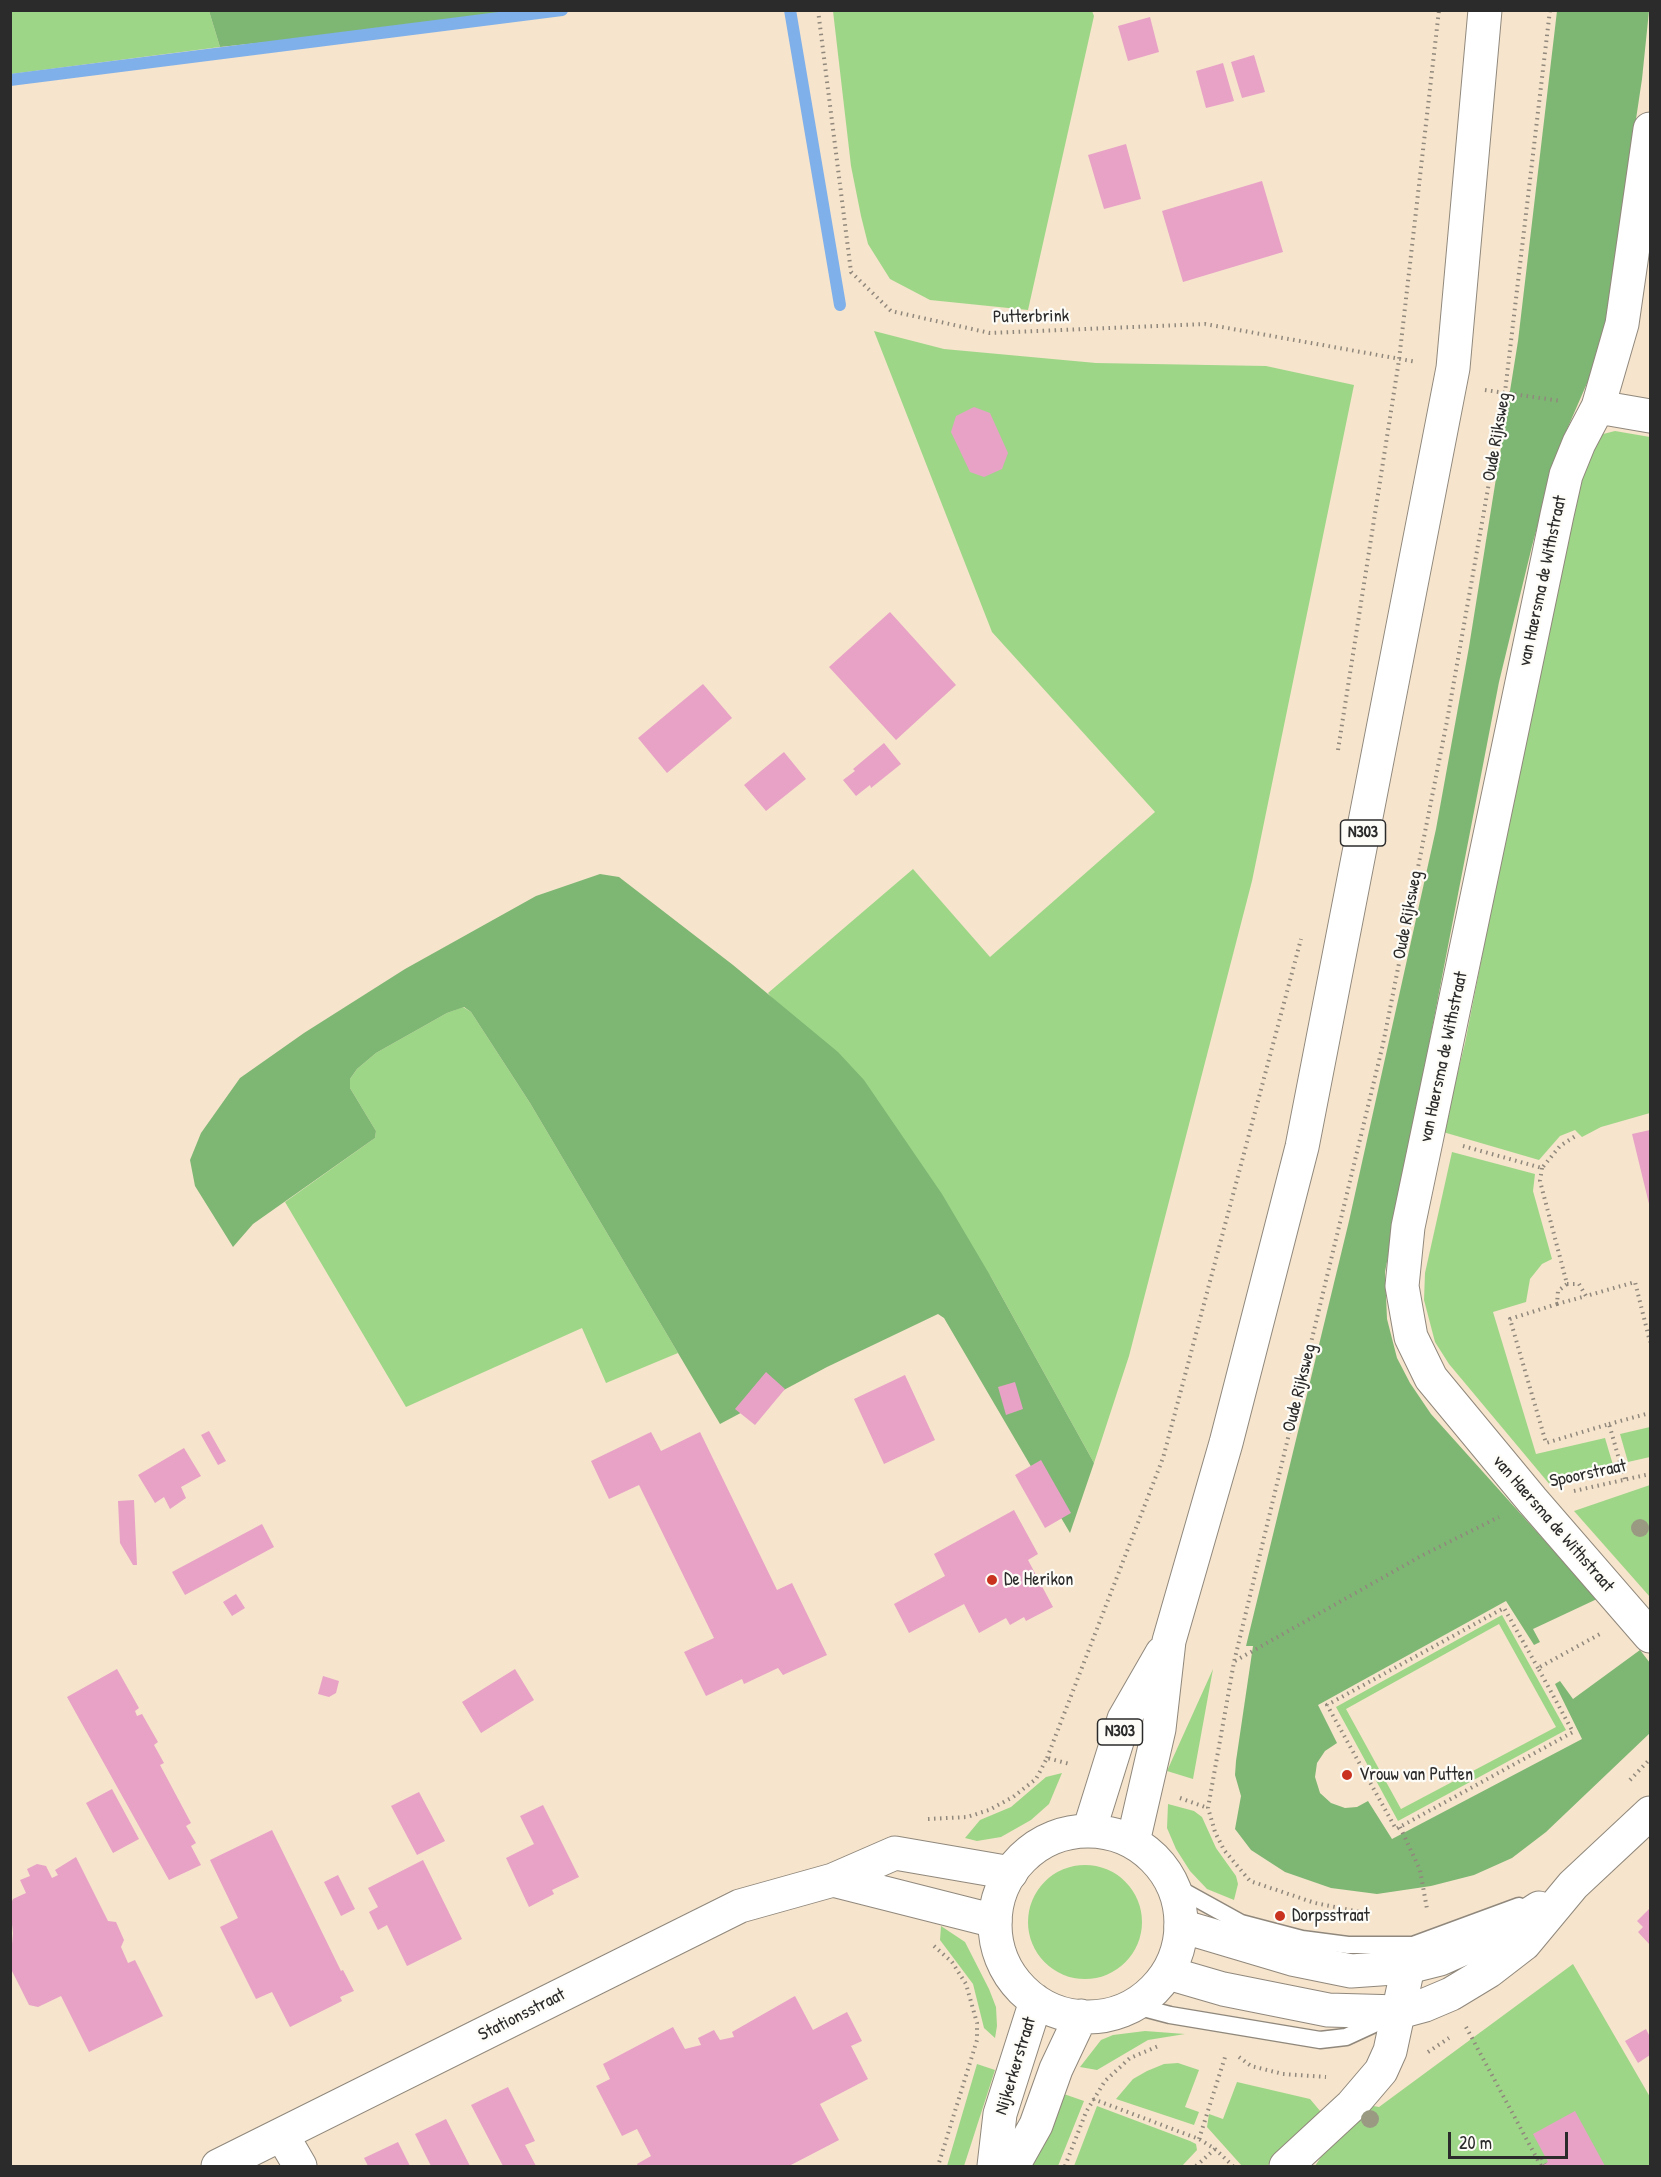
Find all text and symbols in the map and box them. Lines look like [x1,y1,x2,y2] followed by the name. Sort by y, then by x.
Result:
[993,306,1069,328] street label: Putterbrink
[1479,391,1515,483] street label: Oude Rijksweg
[1514,494,1572,668] street label: van Haersma de Withstraat
[1340,820,1386,846] road number: N303
[1389,869,1427,961] street label: Oude Rijksweg
[1415,970,1473,1144] street label: van Haersma de Withstraat
[1279,1342,1321,1434] street label: Oude Rijksweg
[1488,1451,1618,1597] street label: van Haersma de Withstraat
[1548,1455,1628,1493] street label: Spoorstraat
[1004,1569,1073,1591] place label: De Herikon
[985,1573,999,1587] marker: De Herikon
[1098,1719,1142,1745] road number: N303
[1359,1764,1473,1786] place label: Vrouw van Putten
[1340,1768,1354,1782] marker: Vrouw van Putten
[1292,1905,1370,1927] place label: Dorpsstraat
[1273,1909,1287,1923] marker: Dorpsstraat
[475,1984,569,2046] street label: Stationsstraat
[991,2014,1041,2118] street label: Nijkerkerstraat
[1451,2120,1571,2158] scale bar
[1459,2130,1492,2155] text: 20 m

